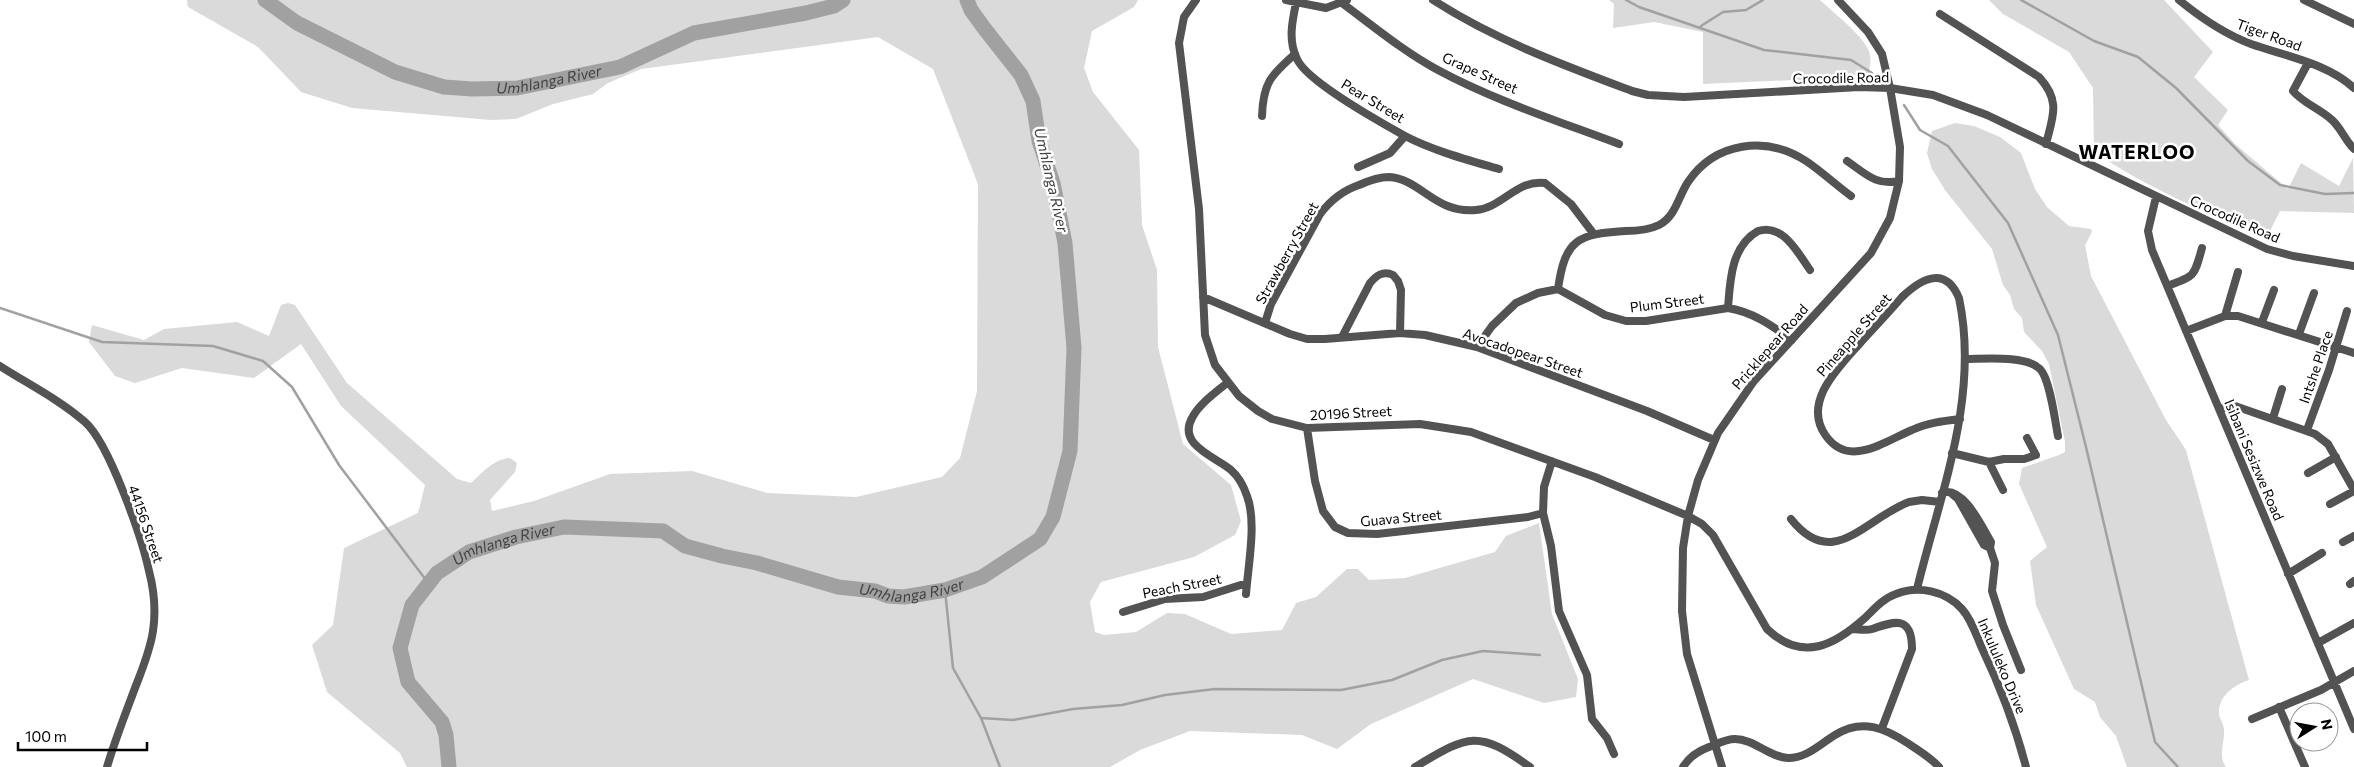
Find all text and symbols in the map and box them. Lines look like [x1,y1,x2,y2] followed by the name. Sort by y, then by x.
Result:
[2234,15,2304,54] street label: Tiger Road
[1440,48,1521,97] street label: Grape Street
[496,61,604,96] water label: Umhlanga River
[1793,68,1889,87] street label: Crocodile Road
[1338,75,1408,126] street label: Pear Street
[1031,126,1073,235] water label: Umhlanga River
[2079,140,2195,163] district label: WATERLOO
[2188,191,2283,246] street label: Crocodile Road
[1251,199,1322,307] street label: Strawberry Street
[1629,289,1705,315] street label: Plum Street
[1813,289,1895,380] street label: Pineapple Street
[1728,301,1811,393] street label: Pricklepear Road
[1461,324,1586,381] street label: Avocadopear Street
[2295,328,2336,406] street label: Intshe Place
[2221,397,2288,523] street label: Isibani Sesizwe Road
[1310,402,1393,423] street label: 20196 Street
[125,483,168,565] street label: 44156 Street
[1359,505,1443,530] street label: Guava Street
[448,519,557,569] water label: Umhlanga River
[1141,569,1223,602] street label: Peach Street
[858,574,967,605] water label: Umhlanga River
[1975,616,2030,716] street label: Inkululeko Drive
[2289,702,2339,752] north arrow
[2318,718,2337,731] text: N
[18,720,146,752] scale bar
[25,727,67,745] text: 100 m

